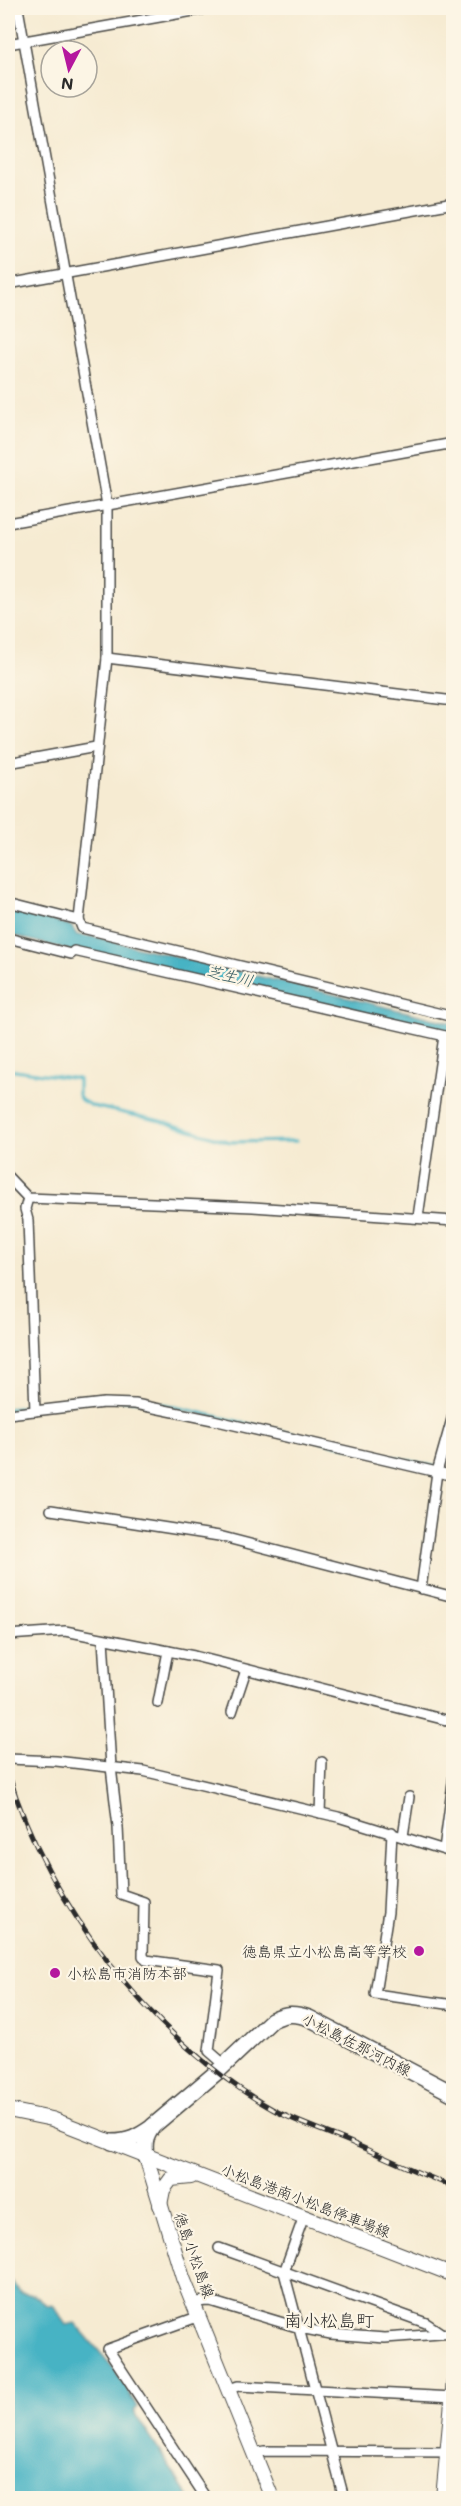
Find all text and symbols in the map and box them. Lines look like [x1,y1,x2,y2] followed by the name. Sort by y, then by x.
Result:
[39,39,99,99] north arrow
[60,73,74,96] text: N
[204,959,256,991] water label: 芝生川
[242,1941,407,1961] place label: 徳島県立小松島高等学校
[412,1944,426,1958] marker: 徳島県立小松島高等学校
[67,1963,187,1983] place label: 小松島市消防本部
[48,1966,62,1980] marker: 小松島市消防本部
[299,2008,415,2080] street label: 小松島佐那河内線
[218,2158,394,2242] street label: 小松島港南小松島停車場線
[170,2209,220,2301] street label: 徳島小松島線
[284,2308,374,2332] district label: 南小松島町

